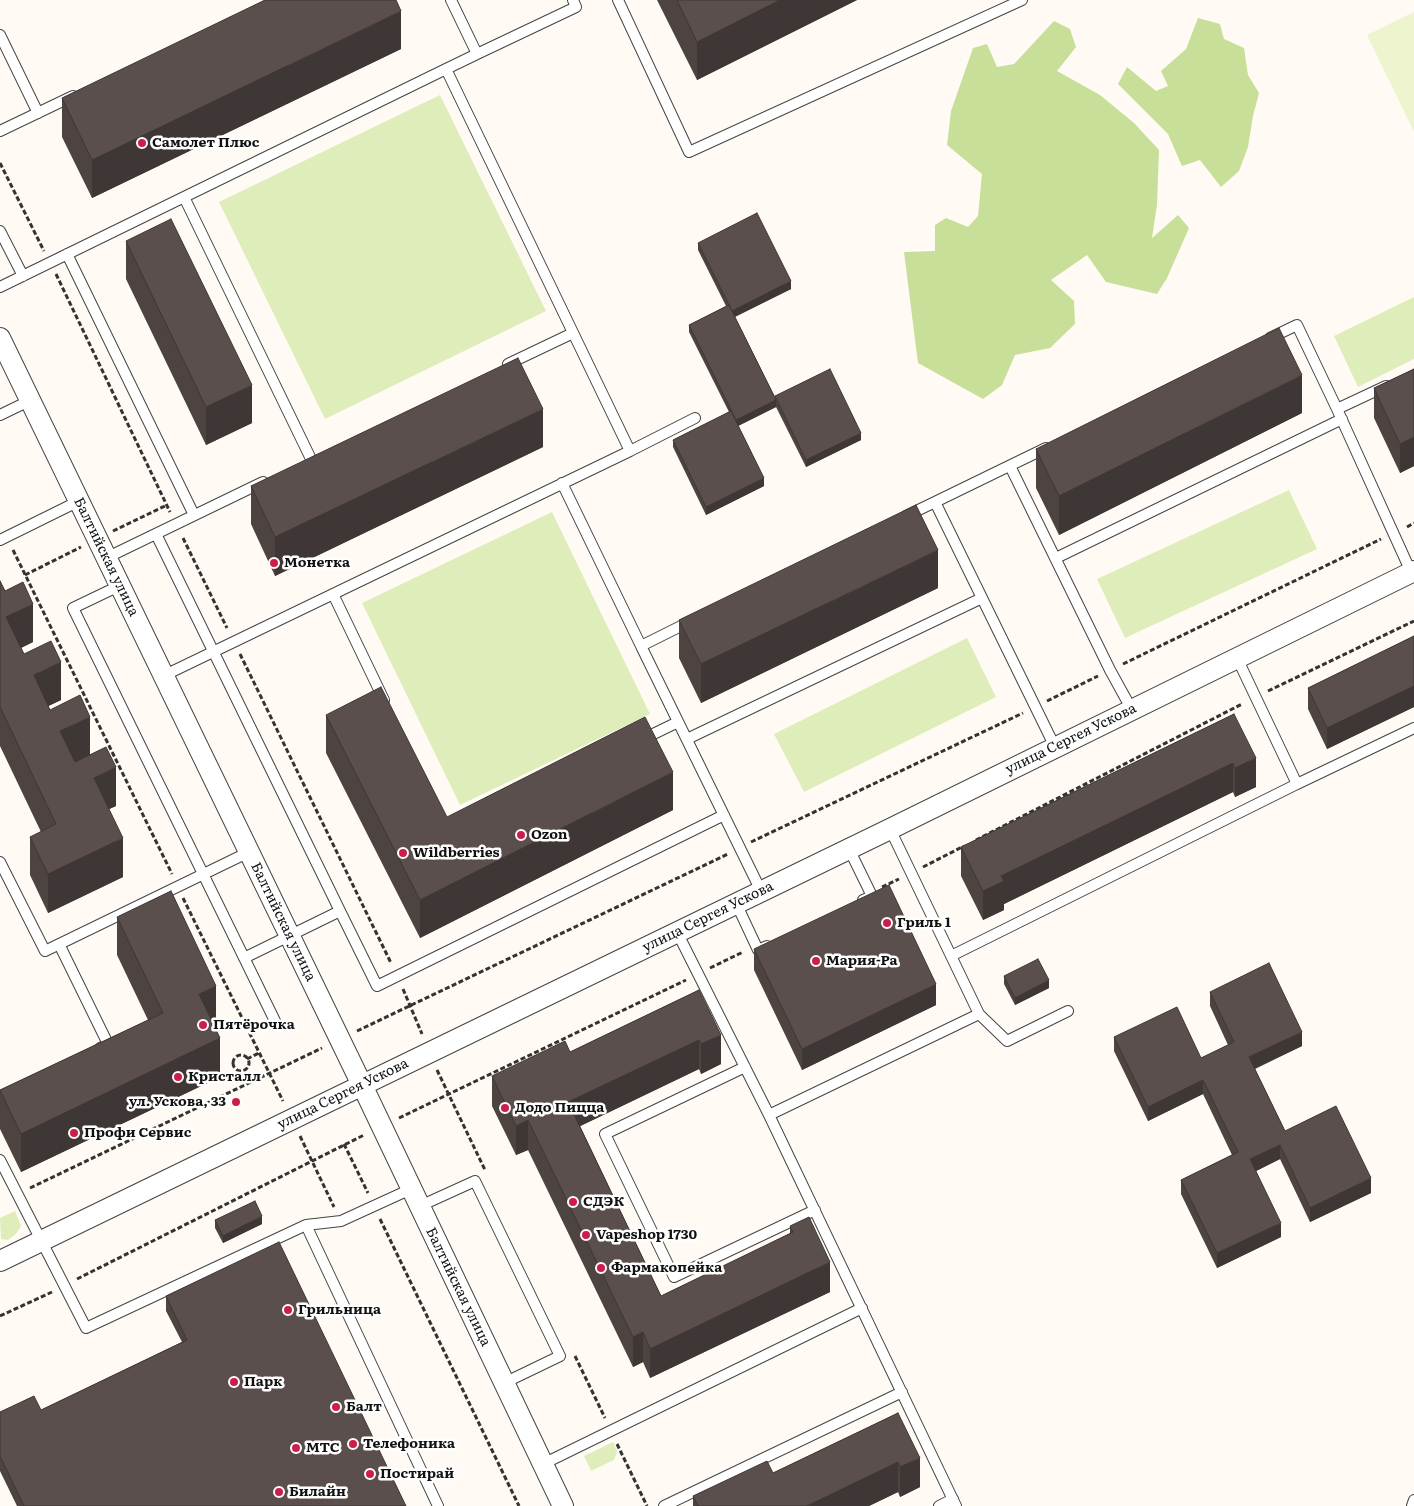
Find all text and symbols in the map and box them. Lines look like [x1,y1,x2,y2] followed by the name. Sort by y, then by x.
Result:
[152,135,259,151] place label: Самолет Плюс
[136,137,148,149] marker: Самолет Плюс
[70,495,142,619] street label: Балтийская улица
[284,555,350,571] place label: Монетка
[268,557,280,569] marker: Монетка
[1003,700,1139,778] street label: улица Сергея Ускова
[531,827,568,843] place label: Ozon
[515,829,527,841] marker: Ozon
[413,845,500,861] place label: Wildberries
[397,847,409,859] marker: Wildberries
[247,860,319,984] street label: Балтийская улица
[640,878,776,956] street label: улица Сергея Ускова
[897,915,951,931] place label: Гриль 1
[881,917,893,929] marker: Гриль 1
[826,953,898,969] place label: Мария-Ра
[810,955,822,967] marker: Мария-Ра
[213,1017,295,1033] place label: Пятёрочка
[197,1019,209,1031] marker: Пятёрочка
[275,1055,411,1133] street label: улица Сергея Ускова
[188,1069,261,1085] place label: Кристалл
[172,1071,184,1083] marker: Кристалл
[129,1094,226,1110] place label: ул. Ускова, 33
[230,1096,242,1108] marker: ул. Ускова, 33
[515,1100,604,1116] place label: Додо Пицца
[499,1102,511,1114] marker: Додо Пицца
[84,1125,191,1141] place label: Профи Сервис
[68,1127,80,1139] marker: Профи Сервис
[583,1194,624,1210] place label: СДЭК
[567,1196,579,1208] marker: СДЭК
[422,1225,494,1349] street label: Балтийская улица
[596,1227,697,1243] place label: Vapeshop 1730
[580,1229,592,1241] marker: Vapeshop 1730
[611,1260,722,1276] place label: Фармакопейка
[595,1262,607,1274] marker: Фармакопейка
[298,1302,381,1318] place label: Грильница
[282,1304,294,1316] marker: Грильница
[244,1374,282,1390] place label: Парк
[228,1376,240,1388] marker: Парк
[346,1399,382,1415] place label: Балт
[330,1401,342,1413] marker: Балт
[363,1436,455,1452] place label: Телефоника
[347,1438,359,1450] marker: Телефоника
[306,1440,340,1456] place label: МТС
[290,1442,302,1454] marker: МТС
[380,1466,454,1482] place label: Постирай
[364,1468,376,1480] marker: Постирай
[289,1484,346,1500] place label: Билайн
[273,1486,285,1498] marker: Билайн

